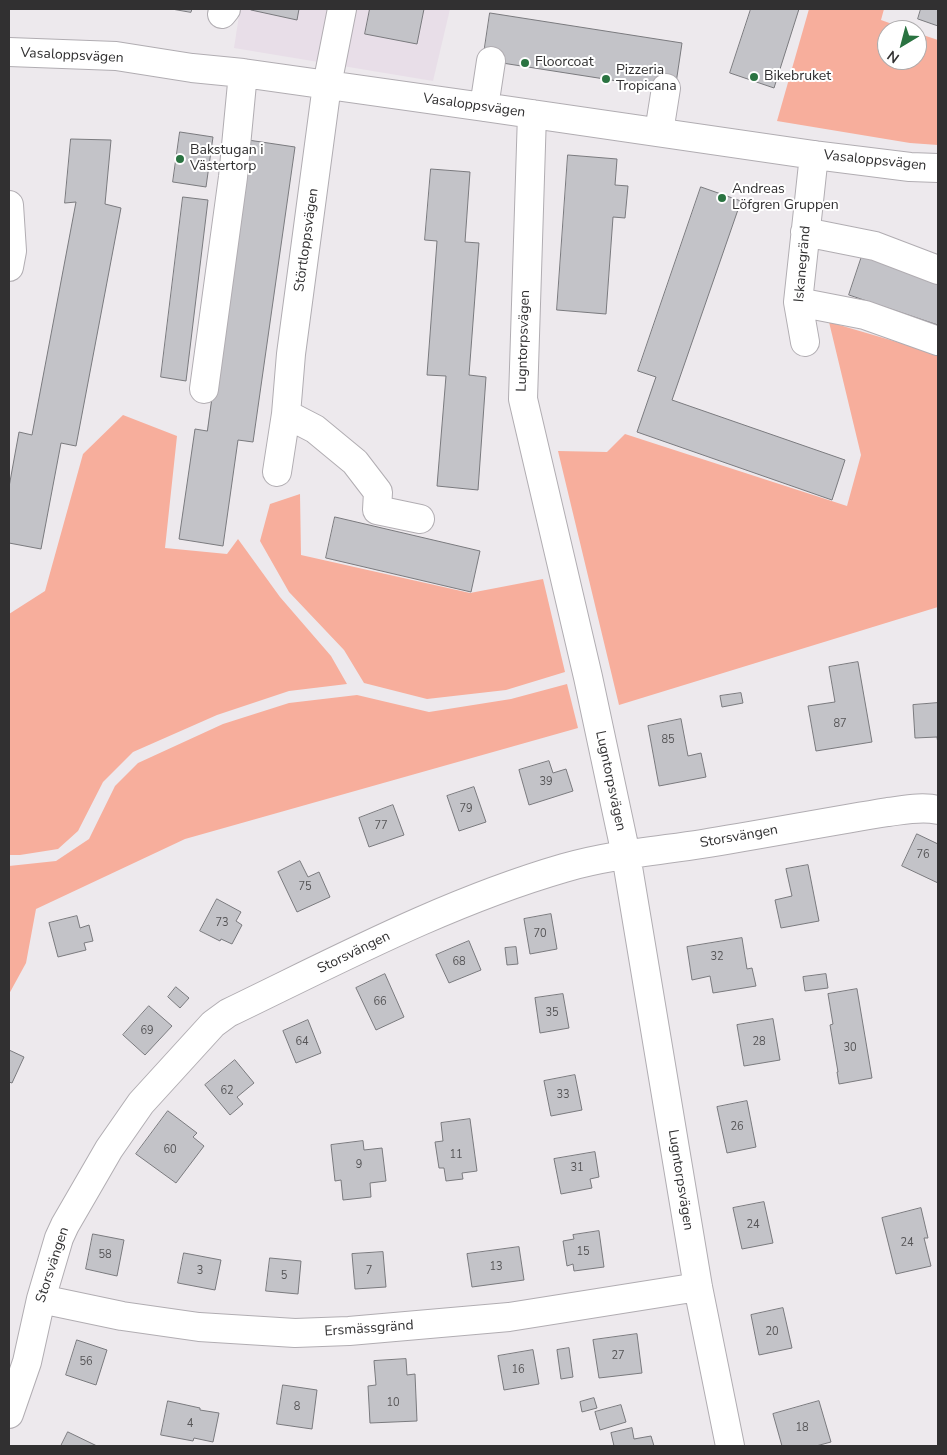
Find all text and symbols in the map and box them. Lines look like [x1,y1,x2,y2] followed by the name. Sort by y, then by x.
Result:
[877,20,927,70] north arrow
[20,45,124,67] street label: Vasaloppsvägen
[883,46,903,67] text: N
[535,55,594,71] place label: Floorcoat
[519,57,531,69] marker: Floorcoat
[616,63,677,95] place label: Pizzeria Tropicana
[764,69,831,85] place label: Bikebruket
[748,71,760,83] marker: Bikebruket
[600,73,612,85] marker: Pizzeria Tropicana
[422,90,526,122] street label: Vasaloppsvägen
[190,143,264,176] place label: Bakstugan i Västertorp
[823,147,927,175] street label: Vasaloppsvägen
[174,153,186,165] marker: Bakstugan i Västertorp
[732,182,839,214] place label: Andreas Löfgren Gruppen
[291,187,323,293] street label: Störtloppsvägen
[716,192,728,204] marker: Andreas Löfgren Gruppen
[791,225,815,303] street label: Iskanegränd
[514,290,534,392] street label: Lugntorpsvägen
[833,717,847,731] house number: 87
[591,729,629,833] street label: Lugntorpsvägen
[661,733,675,747] house number: 85
[539,775,553,789] house number: 39
[459,802,473,816] house number: 79
[374,819,388,833] house number: 77
[699,822,779,852] street label: Storsvängen
[916,848,930,862] house number: 76
[298,880,312,894] house number: 75
[215,916,229,930] house number: 73
[533,927,547,941] house number: 70
[315,928,393,978] street label: Storsvängen
[710,950,724,964] house number: 32
[452,955,466,969] house number: 68
[373,995,387,1009] house number: 66
[545,1006,559,1020] house number: 35
[140,1024,154,1038] house number: 69
[295,1035,309,1049] house number: 64
[752,1035,766,1049] house number: 28
[843,1041,857,1055] house number: 30
[220,1084,234,1098] house number: 62
[556,1088,570,1102] house number: 33
[730,1120,744,1134] house number: 26
[664,1128,696,1232] street label: Lugntorpsvägen
[163,1143,177,1157] house number: 60
[449,1148,463,1162] house number: 11
[356,1158,362,1172] house number: 9
[570,1161,584,1175] house number: 31
[746,1218,760,1232] house number: 24
[33,1225,73,1305] street label: Storsvängen
[900,1236,914,1250] house number: 24
[576,1245,590,1259] house number: 15
[98,1248,112,1262] house number: 58
[489,1260,503,1274] house number: 13
[197,1264,203,1278] house number: 3
[366,1264,372,1278] house number: 7
[281,1269,287,1283] house number: 5
[324,1318,414,1340] street label: Ersmässgränd
[765,1325,779,1339] house number: 20
[611,1349,625,1363] house number: 27
[79,1355,93,1369] house number: 56
[511,1363,525,1377] house number: 16
[386,1396,400,1410] house number: 10
[294,1400,300,1414] house number: 8
[187,1417,193,1431] house number: 4
[795,1421,809,1435] house number: 18

